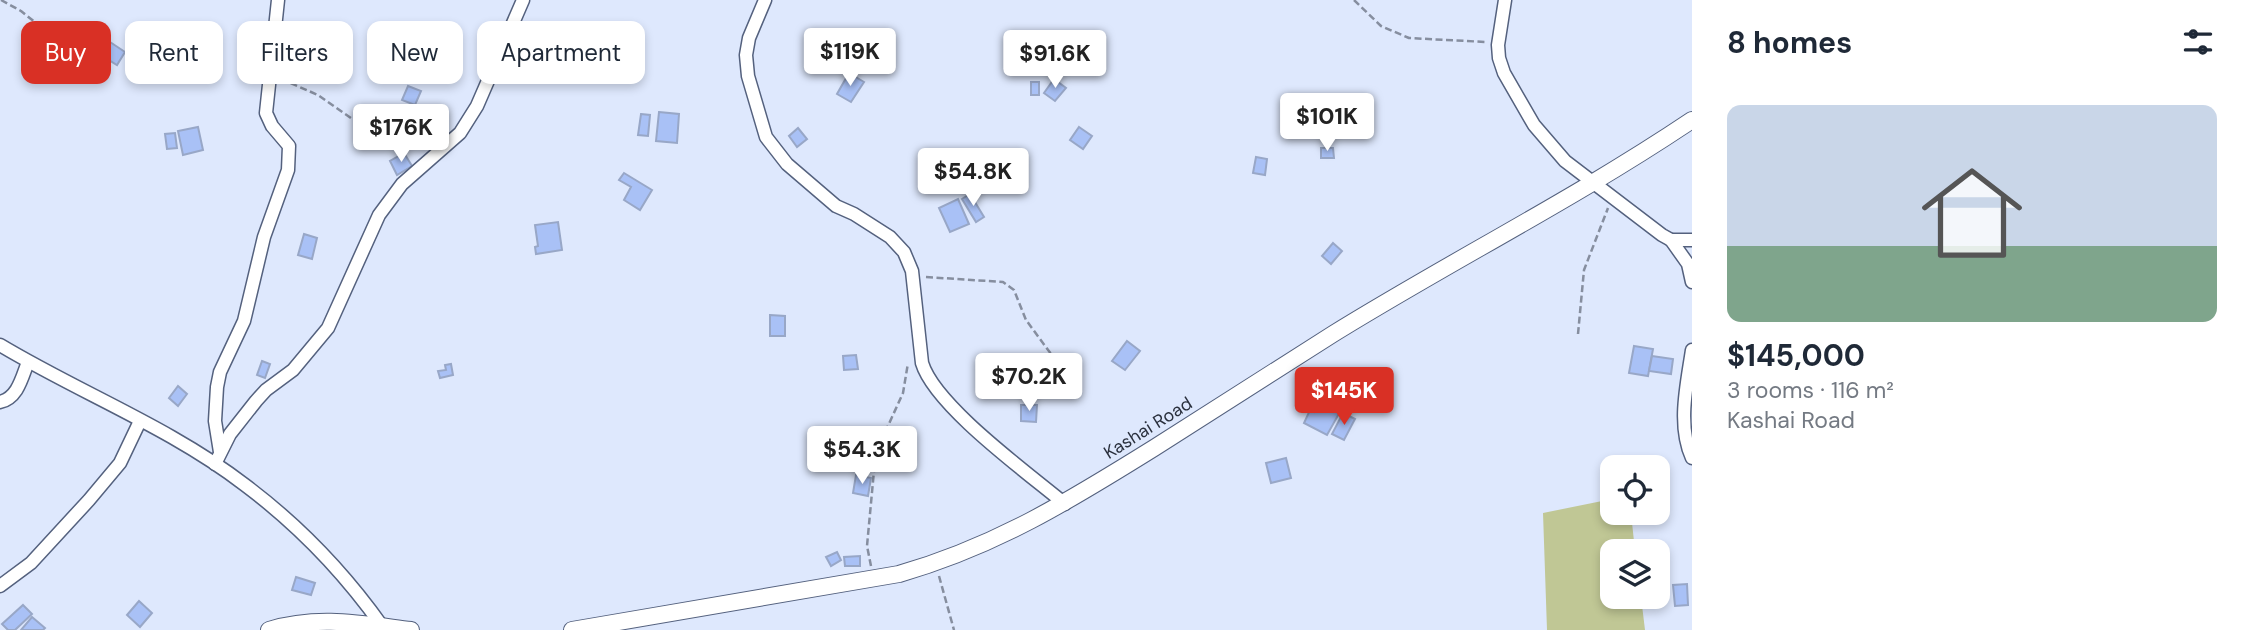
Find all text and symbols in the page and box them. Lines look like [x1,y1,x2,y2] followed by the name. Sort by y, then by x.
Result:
[21,21,111,84] chip: Buy
[125,21,223,84] chip: Rent
[237,21,353,84] chip: Filters
[367,21,463,84] chip: New
[477,21,645,84] chip: Apartment
[1727,23,1852,62] text: 8 homes
[2179,23,2217,61] icon: filters
[801,28,899,88] pin: $119K
[998,31,1112,90] pin: $91.6K
[820,36,880,66] text: $119K
[1019,38,1091,68] text: $91.6K
[1278,94,1376,153] pin: $101K
[1296,101,1358,131] text: $101K
[352,104,450,164] pin: $176K
[369,112,433,142] text: $176K
[916,148,1030,208] pin: $54.8K
[1909,150,2035,276] icon: home
[934,156,1012,186] text: $54.8K
[1727,336,1865,375] text: $145,000
[972,354,1086,413] pin: $70.2K
[991,361,1067,391] text: $70.2K
[1295,368,1393,427] pin: $145K
[1311,375,1377,405] text: $145K
[1727,375,1894,405] text: 3 rooms · 116 m²
[1099,391,1197,465] street label: Kashai Road
[1727,405,1855,435] text: Kashai Road
[805,426,919,486] pin: $54.3K
[823,434,901,464] text: $54.3K
[1600,455,1670,609] map controls
[1600,455,1670,525] button: locate
[1600,539,1670,609] button: layers

